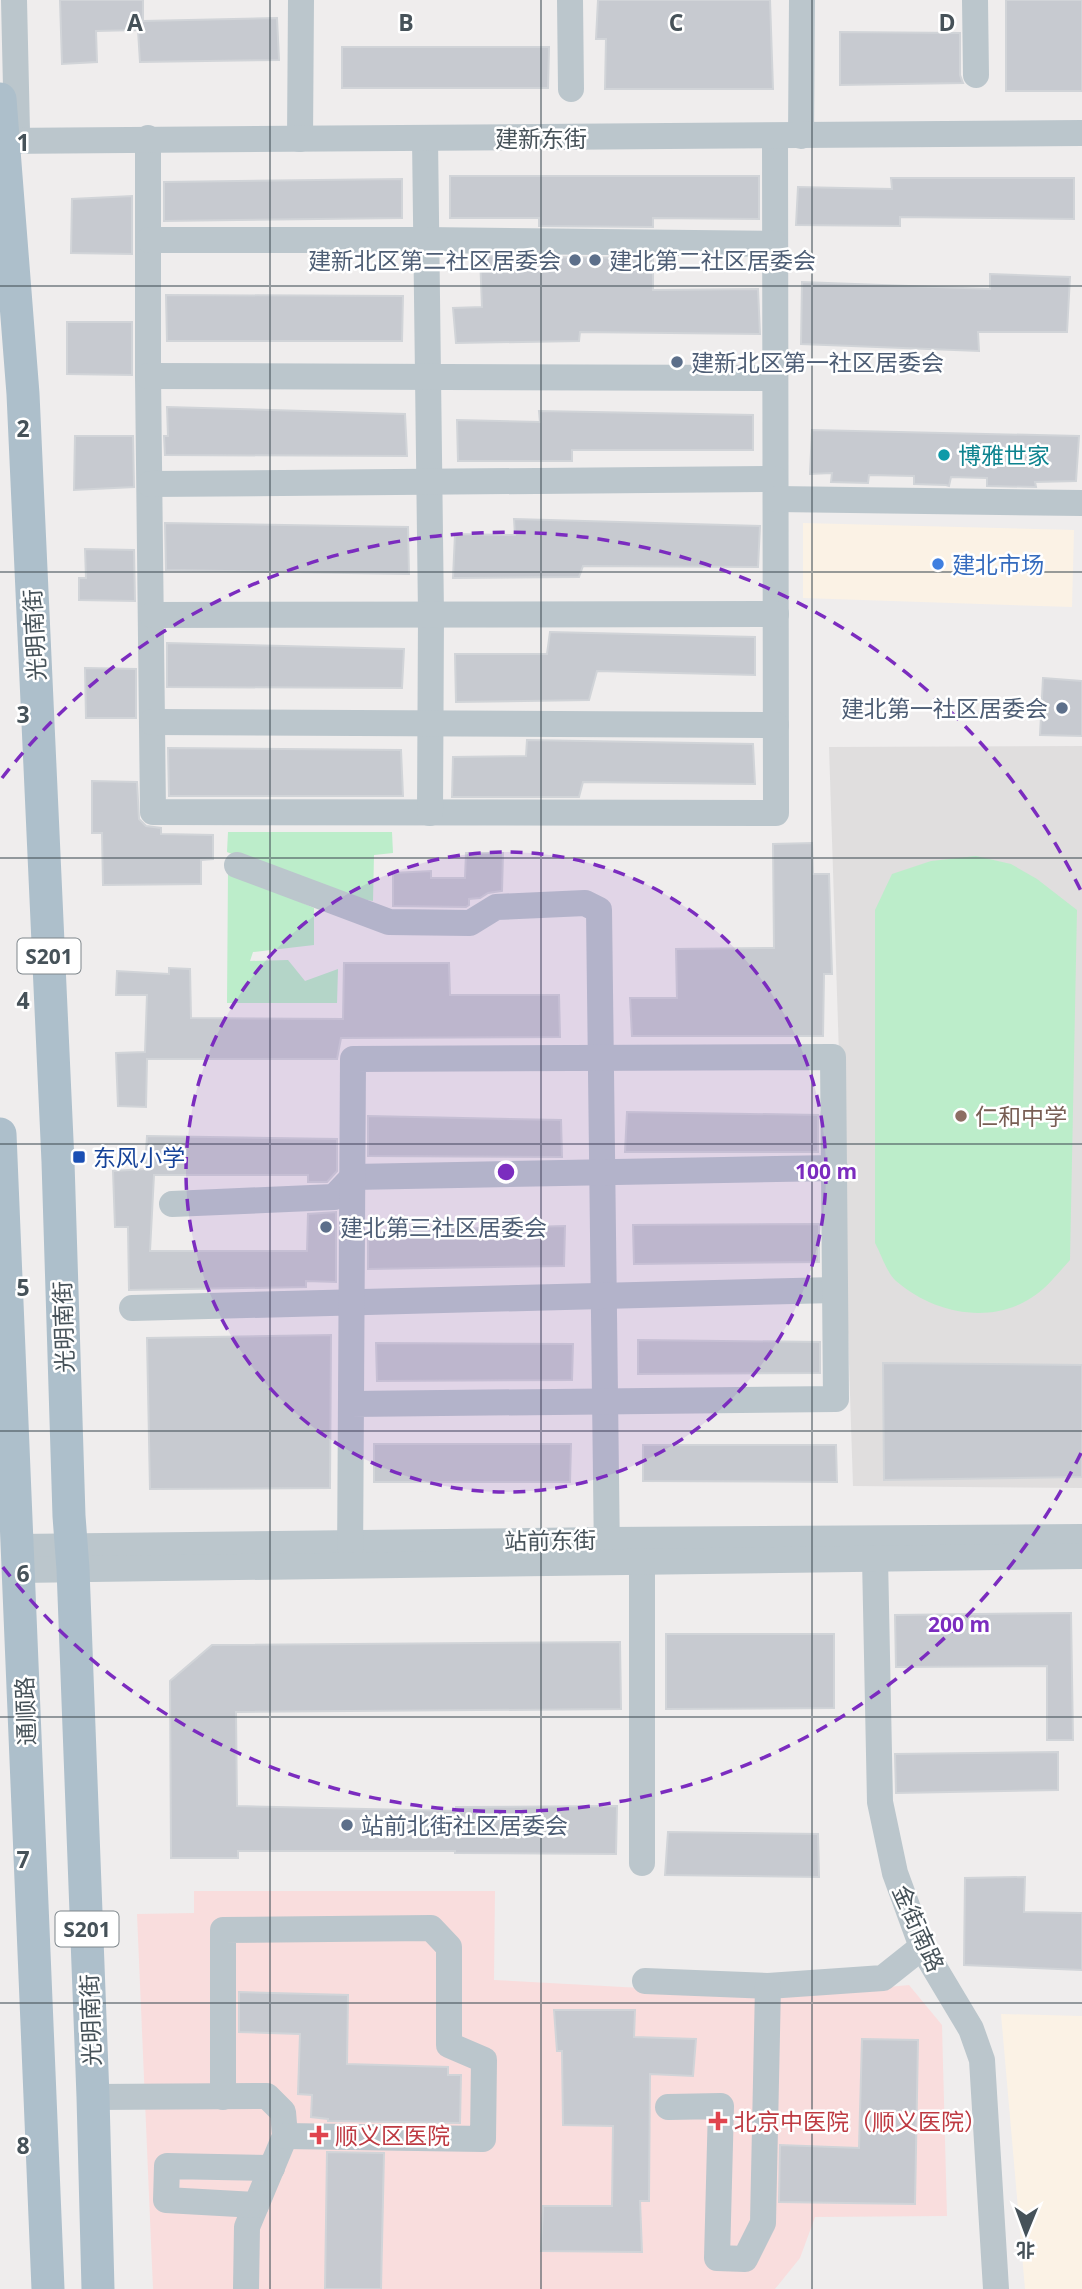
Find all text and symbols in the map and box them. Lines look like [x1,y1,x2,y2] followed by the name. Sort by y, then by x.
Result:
[127,6,143,38] text: A
[398,6,414,38] text: B
[669,6,683,38] text: C
[938,6,956,38] text: D
[495,122,587,154] street label: 建新东街
[16,126,30,158] text: 1
[308,244,561,276] place label: 建新北区第二社区居委会
[609,244,816,276] place label: 建北第二社区居委会
[567,252,583,268] marker: 建新北区第二社区居委会
[587,252,603,268] marker: 建北第二社区居委会
[691,346,944,378] place label: 建新北区第一社区居委会
[669,354,685,370] marker: 建新北区第一社区居委会
[16,412,30,444] text: 2
[958,439,1050,471] place label: 博雅世家
[936,447,952,463] marker: 博雅世家
[952,548,1044,580] place label: 建北市场
[930,556,946,572] marker: 建北市场
[16,588,52,682] street label: 光明南街
[841,692,1048,724] place label: 建北第一社区居委会
[16,698,30,730] text: 3
[1054,700,1070,716] marker: 建北第一社区居委会
[18,939,80,974] road number: S201
[16,984,30,1016] text: 4
[975,1100,1067,1132] place label: 仁和中学
[953,1108,969,1124] marker: 仁和中学
[93,1141,185,1173] place label: 东风小学
[71,1149,87,1165] marker: 东风小学
[795,1157,857,1185] text: 100 m
[494,1160,518,1184] centre of rings
[340,1211,547,1243] place label: 建北第三社区居委会
[318,1219,334,1235] marker: 建北第三社区居委会
[16,1271,30,1303] text: 5
[45,1280,81,1374] street label: 光明南街
[504,1523,596,1557] street label: 站前东街
[16,1557,30,1589] text: 6
[928,1610,990,1638] text: 200 m
[8,1676,42,1746] street label: 通顺路
[361,1809,568,1841] place label: 站前北街社区居委会
[339,1817,355,1833] marker: 站前北街社区居委会
[16,1843,30,1875] text: 7
[886,1879,952,1977] street label: 金街南路
[56,1912,119,1946] road number: S201
[72,1973,108,2067] street label: 光明南街
[734,2105,987,2137] place label: 北京中医院（顺义医院）
[708,2111,728,2131] marker: 北京中医院（顺义医院）
[335,2119,450,2151] place label: 顺义区医院
[309,2125,329,2145] marker: 顺义区医院
[16,2129,30,2161] text: 8
[991,2198,1061,2268] north arrow
[1016,2237,1035,2263] text: 北

